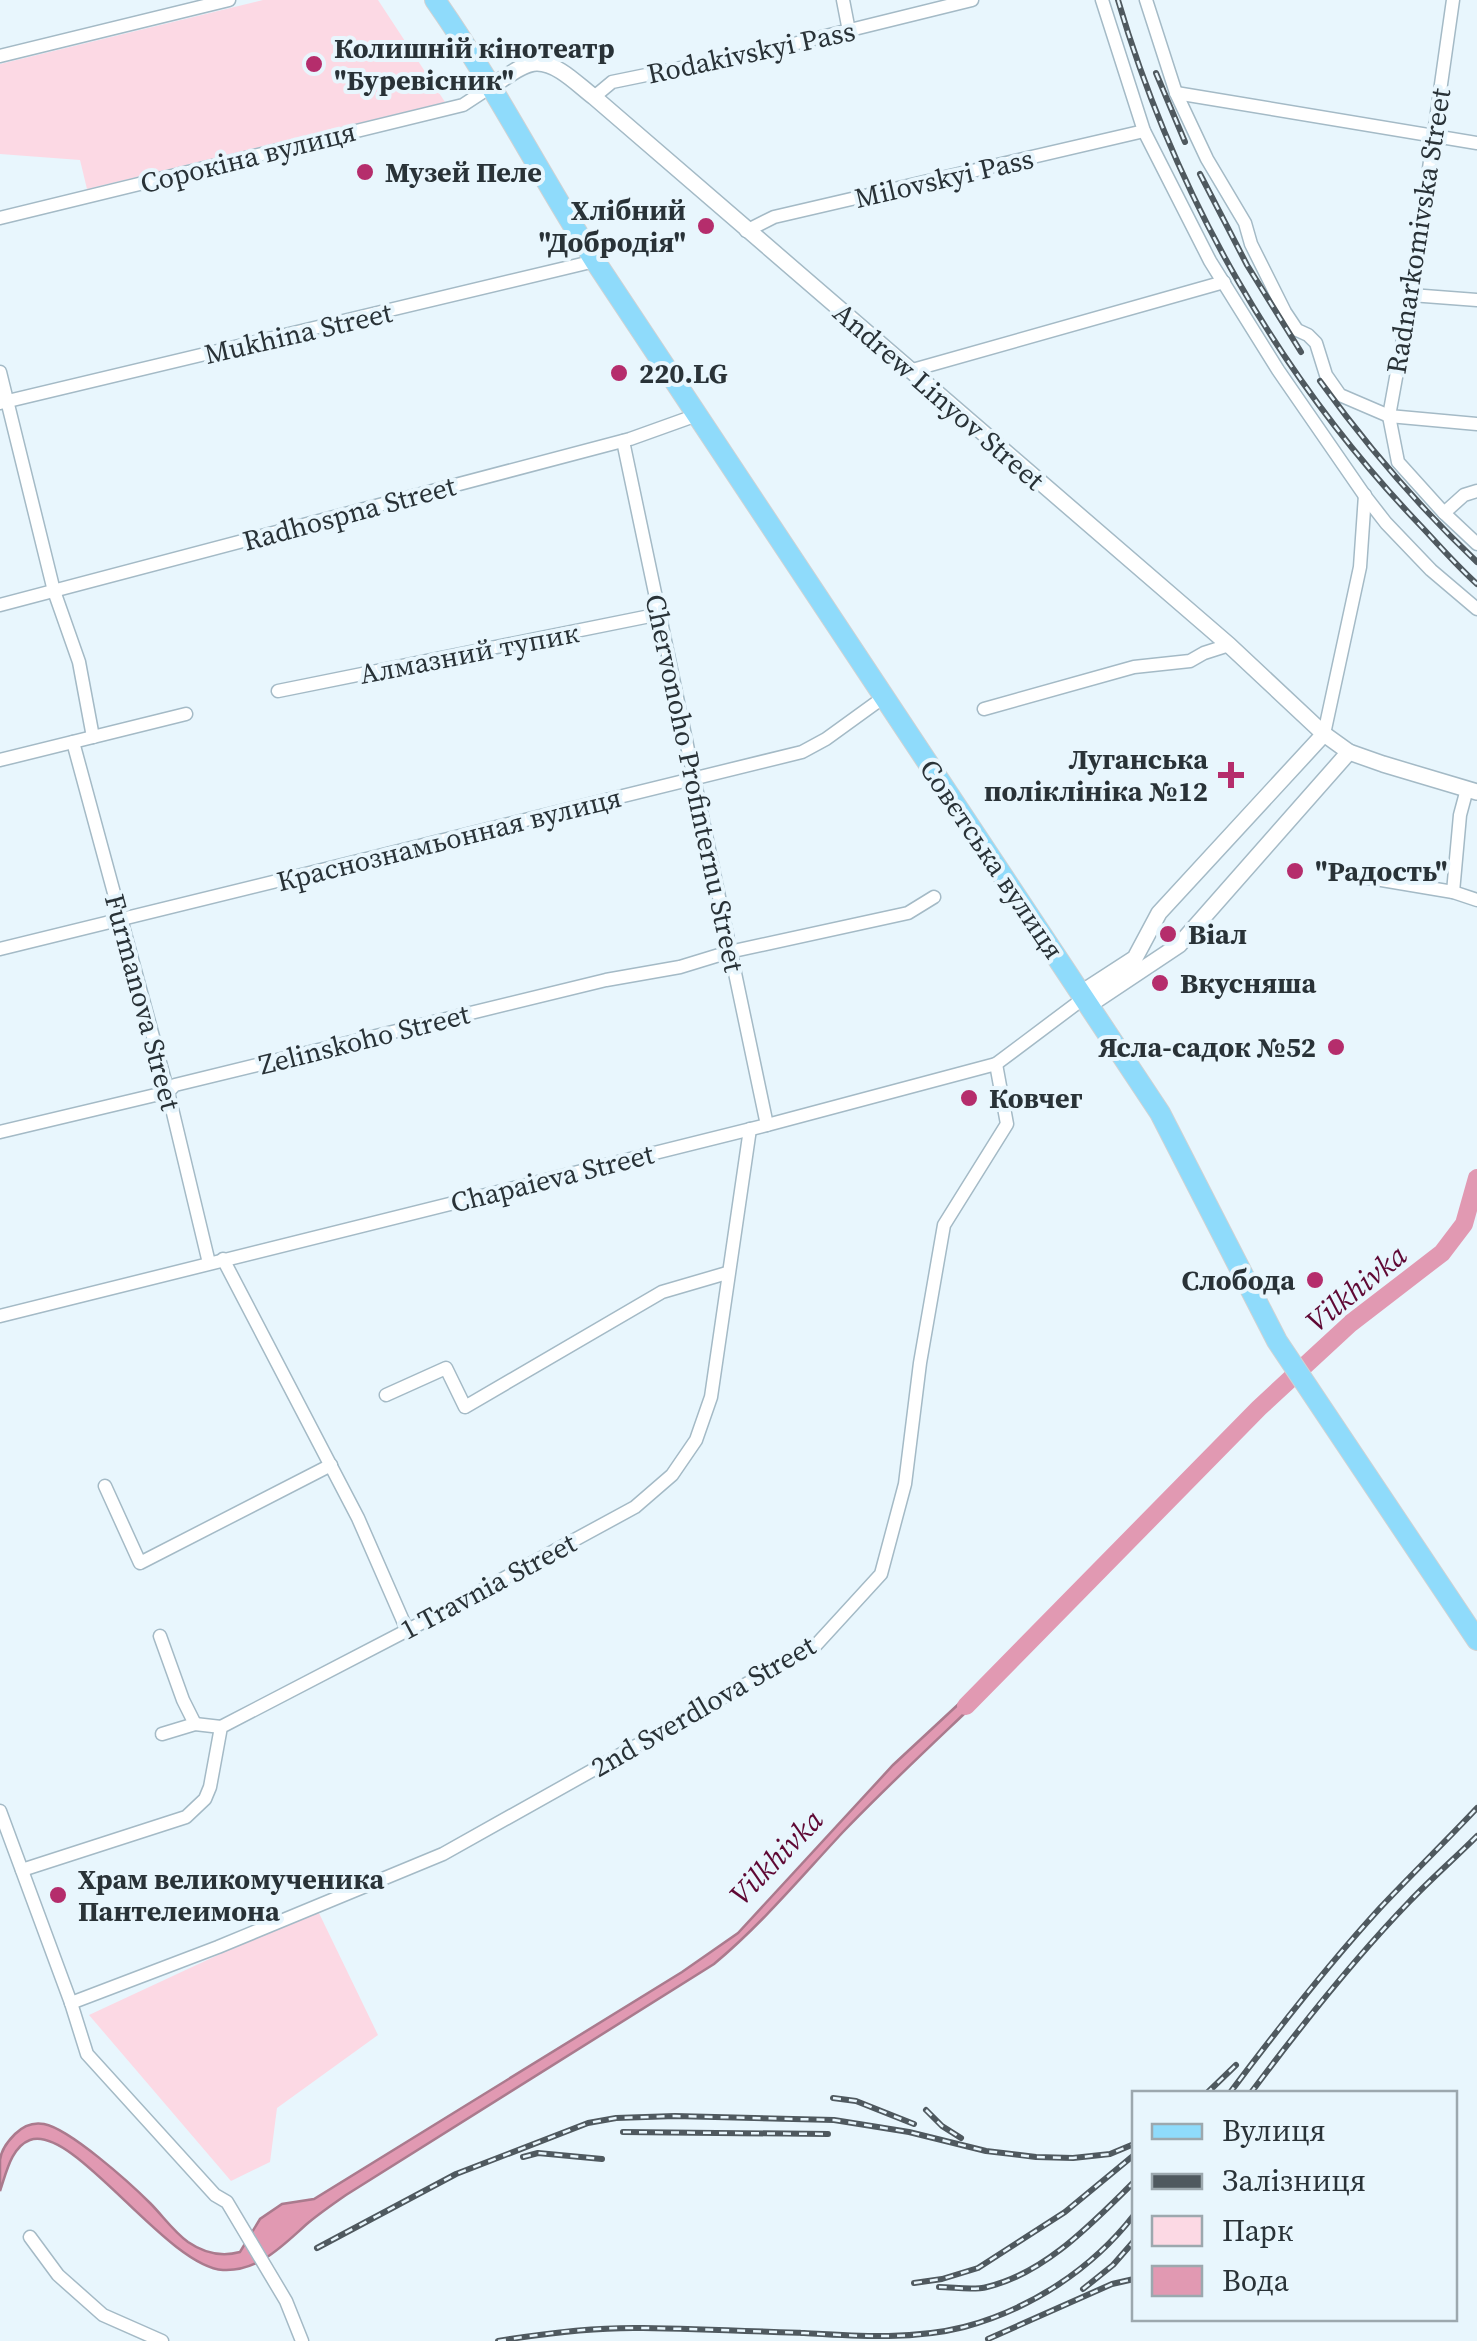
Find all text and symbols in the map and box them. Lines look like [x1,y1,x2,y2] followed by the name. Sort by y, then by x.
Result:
[644,11,858,93] street label: Rodakivskyi Pass
[334,29,615,99] place label: Колишній кінотеатр "Буревісник"
[303,53,325,75] marker: Колишній кінотеатр "Буревісник"
[1377,85,1459,376] street label: Radnarkomivska Street
[136,112,360,202] street label: Сорокіна вулиця
[851,139,1037,217] street label: Milovskyi Pass
[385,153,542,191] place label: Музей Пеле
[354,161,376,183] marker: Музей Пеле
[538,191,686,261] place label: Хлібний "Добродія"
[695,215,717,237] marker: Хлібний "Добродія"
[200,293,396,373] street label: Mukhina Street
[825,294,1053,499] street label: Andrew Linyov Street
[639,354,728,392] place label: 220.LG
[608,362,630,384] marker: 220.LG
[238,466,460,560] street label: Radhospna Street
[636,591,754,976] street label: Chervonoho Profinternu Street
[356,613,582,693] street label: Алмазний тупик
[984,740,1208,810] place label: Луганська поліклініка №12
[911,752,1073,966] street label: Совєтська вулиця
[1218,762,1244,788] marker: Луганська поліклініка №12
[273,778,625,900] street label: Краснознамьонная вулиця
[1315,852,1448,890] place label: "Радость"
[1284,860,1306,882] marker: "Радость"
[96,890,190,1115] street label: Furmanova Street
[1188,915,1247,953] place label: Віал
[1157,923,1179,945] marker: Віал
[1180,964,1316,1002] place label: Вкусняша
[1149,972,1171,994] marker: Вкусняша
[255,994,474,1084] street label: Zelinskoho Street
[1099,1028,1316,1066] place label: Ясла-садок №52
[1325,1036,1347,1058] marker: Ясла-садок №52
[989,1079,1083,1117] place label: Ковчег
[958,1087,980,1109] marker: Ковчег
[447,1134,658,1222] street label: Chapaieva Street
[1297,1234,1415,1341] water label: Vilkhivka
[1182,1261,1295,1299] place label: Слобода
[1304,1269,1326,1291] marker: Слобода
[393,1523,583,1648] street label: 1 Travnia Street
[584,1626,823,1786] street label: 2nd Sverdlova Street
[720,1800,832,1914] water label: Vilkhivka
[78,1860,385,1930] place label: Храм великомученика Пантелеимона
[47,1884,69,1906] marker: Храм великомученика Пантелеимона
[1132,2091,1457,2321] legend
[1222,2110,1326,2151] text: Вулиця
[1222,2160,1366,2201] text: Залізниця
[1222,2210,1294,2251] text: Парк
[1222,2260,1290,2301] text: Вода

